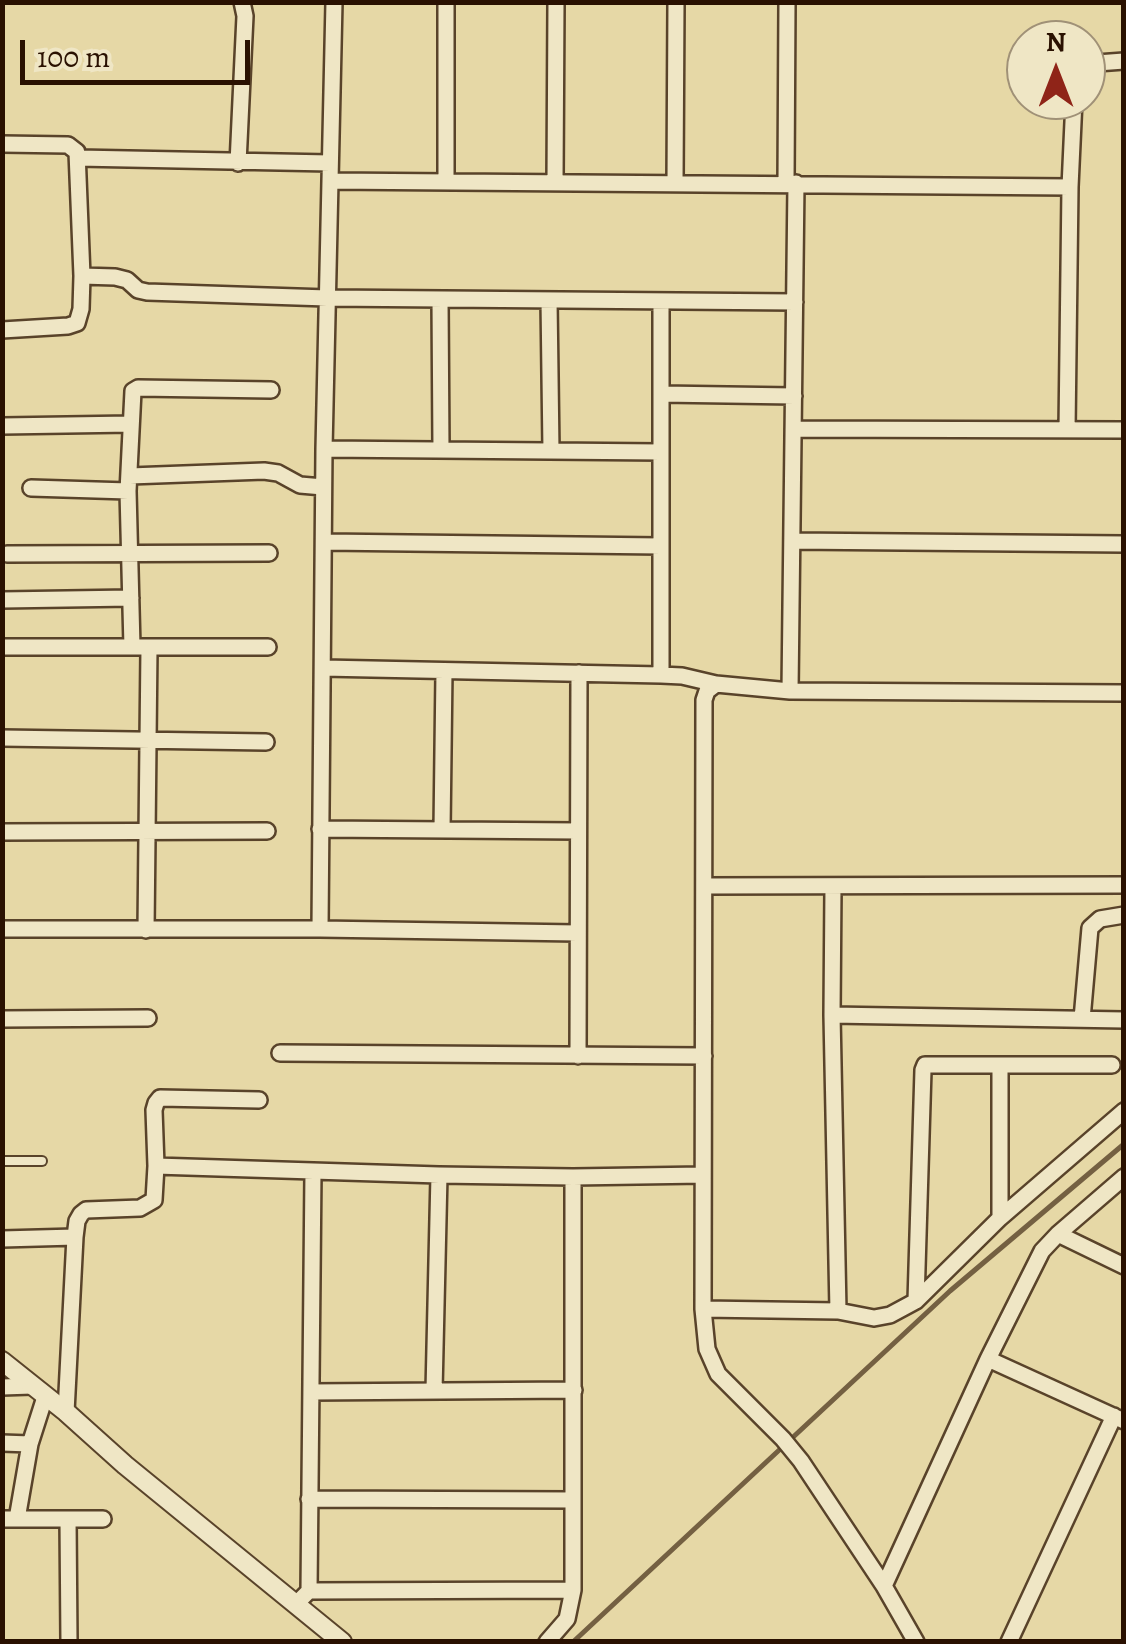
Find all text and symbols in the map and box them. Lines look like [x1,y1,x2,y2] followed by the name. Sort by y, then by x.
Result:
[25,20,255,82] scale bar
[1006,20,1106,120] north arrow
[1046,23,1066,61] text: N
[37,37,110,77] text: 100 m

